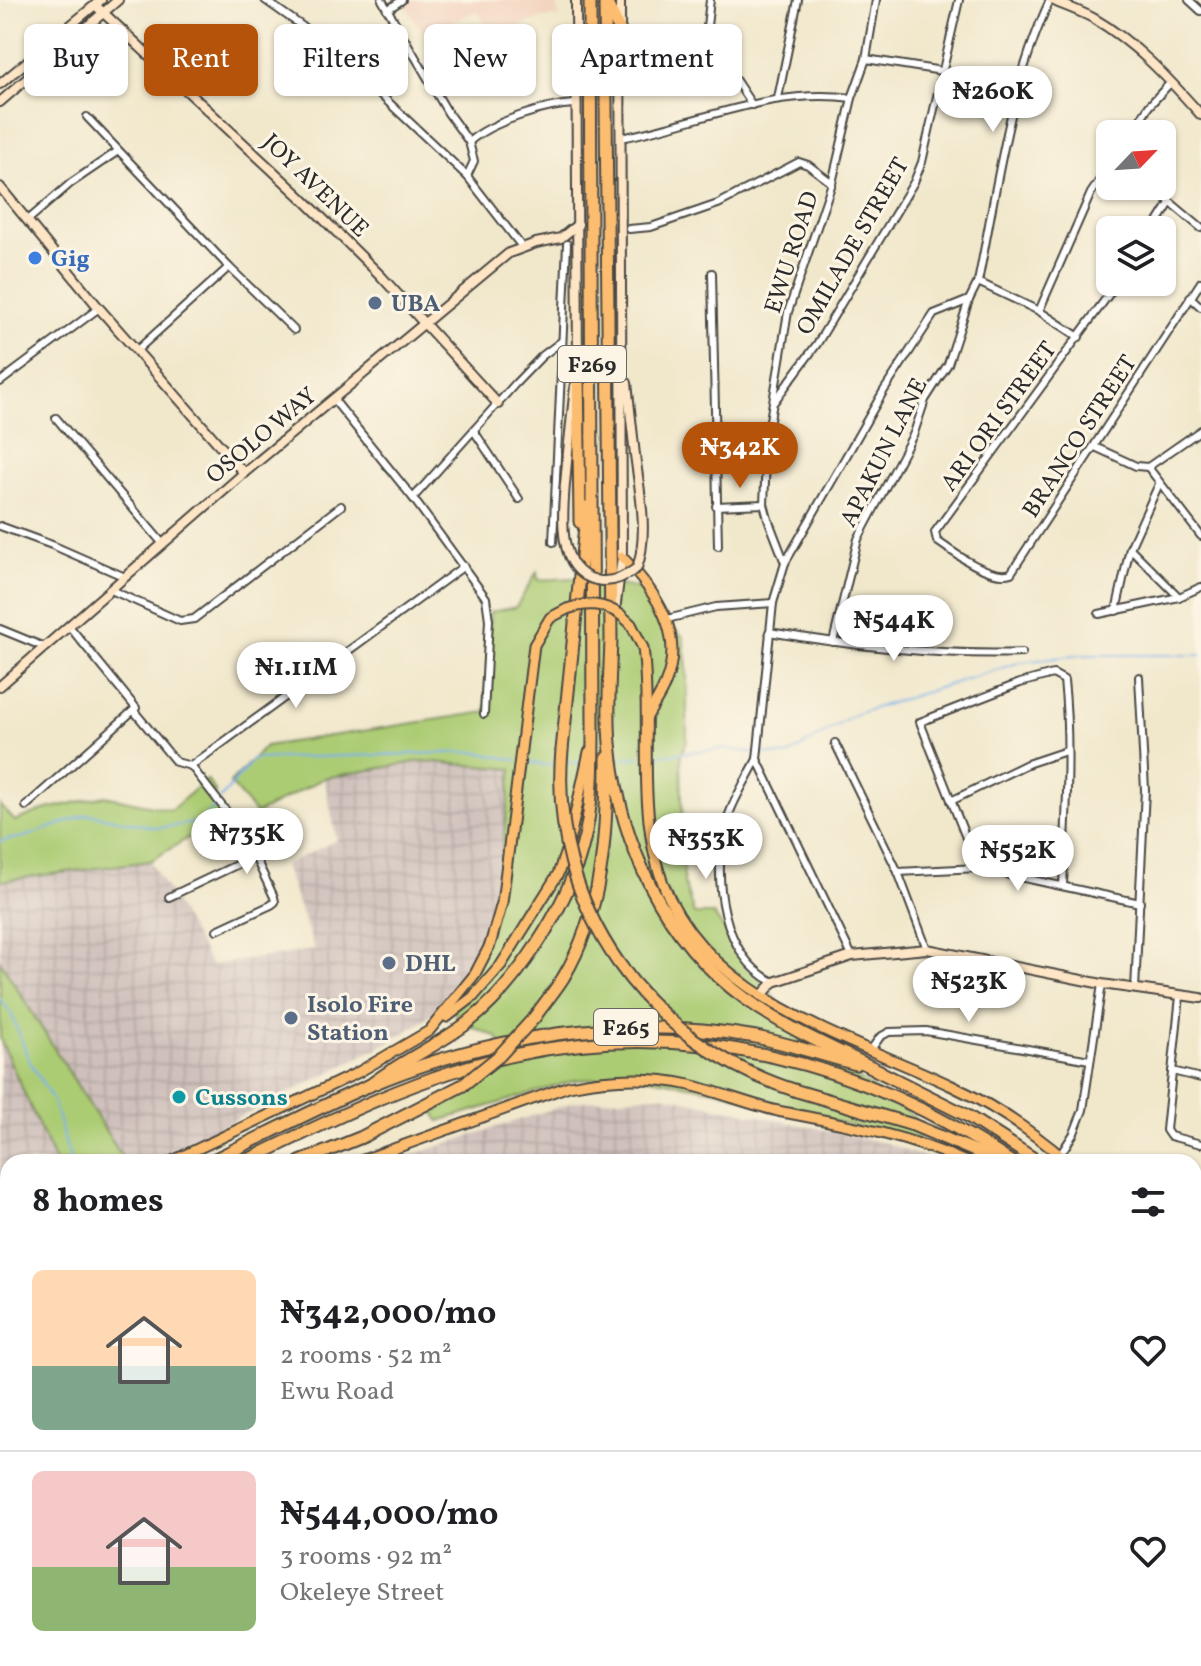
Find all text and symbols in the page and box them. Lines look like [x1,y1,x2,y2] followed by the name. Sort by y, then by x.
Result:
[24,24,128,96] chip: Buy
[144,24,258,96] chip: Rent
[274,24,408,96] chip: Filters
[424,24,536,96] chip: New
[552,24,742,96] chip: Apartment
[937,66,1049,134] pin: ₦260K
[952,74,1034,110] text: ₦260K
[1096,120,1176,200] north arrow
[1096,120,1176,296] map controls
[254,127,376,246] street label: JOY AVENUE
[789,152,918,342] street label: OMILADE STREET
[757,187,829,318] street label: EWU ROAD
[1096,216,1176,296] button: layers
[51,243,90,277] place label: Gig
[26,249,44,267] marker: Gig
[391,288,440,322] place label: UBA
[366,294,384,312] marker: UBA
[933,335,1066,499] street label: ARI ORI STREET
[558,346,626,382] road number: F269
[1015,349,1146,525] street label: BRANCO STREET
[833,372,937,533] street label: APAKUN LANE
[200,380,325,493] street label: OSOLO WAY
[684,422,796,490] pin: ₦342K
[700,430,780,466] text: ₦342K
[838,595,950,663] pin: ₦544K
[853,603,935,639] text: ₦544K
[231,642,361,710] pin: ₦1.11M
[255,650,337,686] text: ₦1.11M
[191,808,303,876] pin: ₦735K
[650,813,762,881] pin: ₦353K
[209,816,285,852] text: ₦735K
[668,821,744,857] text: ₦353K
[962,825,1074,893] pin: ₦552K
[980,833,1056,869] text: ₦552K
[405,948,456,982] place label: DHL
[380,954,398,972] marker: DHL
[913,956,1025,1024] pin: ₦523K
[931,964,1007,1000] text: ₦523K
[307,989,413,1051] place label: Isolo Fire Station
[282,1009,300,1027] marker: Isolo Fire Station
[594,1009,658,1045] road number: F265
[195,1082,288,1116] place label: Cussons
[170,1088,188,1106] marker: Cussons
[32,1179,164,1226] text: 8 homes
[1126,1180,1170,1224] icon: filters
[280,1291,496,1338] text: ₦342,000/mo
[96,1302,192,1398] icon: home
[1126,1328,1170,1372] icon: heart
[280,1338,452,1374] text: 2 rooms · 52 m²
[280,1374,394,1410] text: Ewu Road
[280,1492,498,1539] text: ₦544,000/mo
[96,1503,192,1599] icon: home
[1126,1529,1170,1573] icon: heart
[280,1539,452,1575] text: 3 rooms · 92 m²
[280,1575,444,1611] text: Okeleye Street

